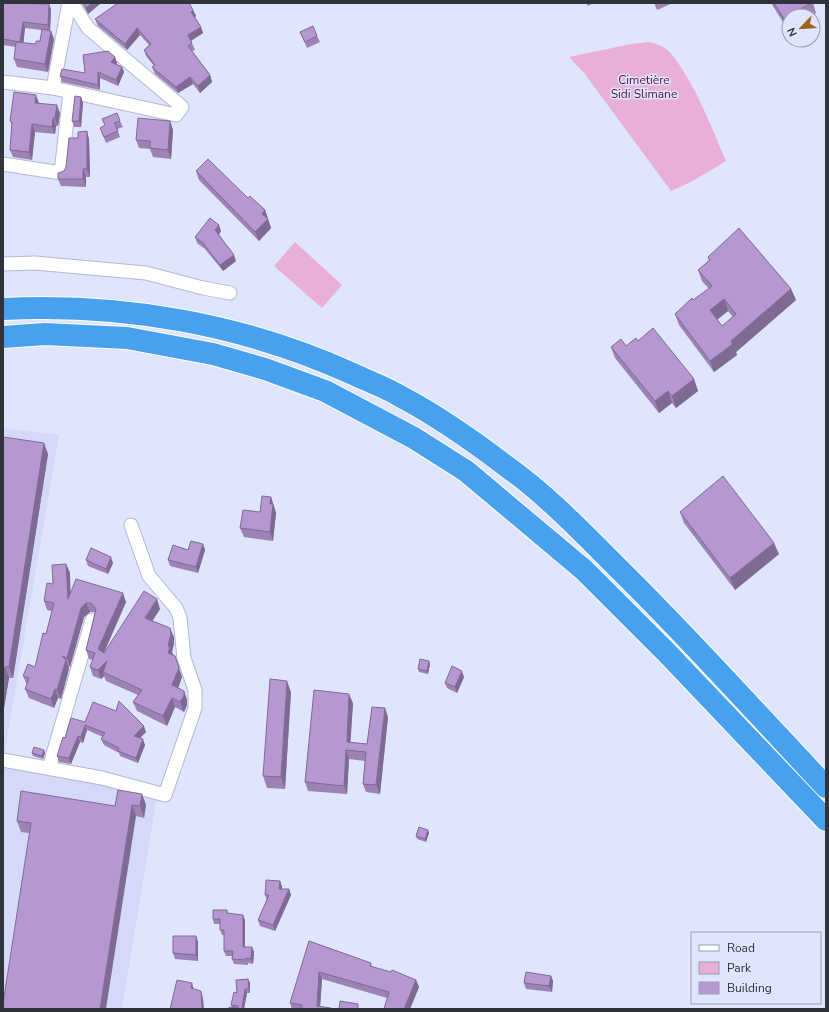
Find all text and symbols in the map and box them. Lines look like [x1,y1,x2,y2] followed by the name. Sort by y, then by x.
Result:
[781,8,821,48] north arrow
[784,25,801,39] text: N
[611,72,677,102] park label: Cimetière Sidi Slimane
[691,932,821,1004] legend
[727,940,755,956] text: Road
[727,960,752,976] text: Park
[727,980,772,996] text: Building

